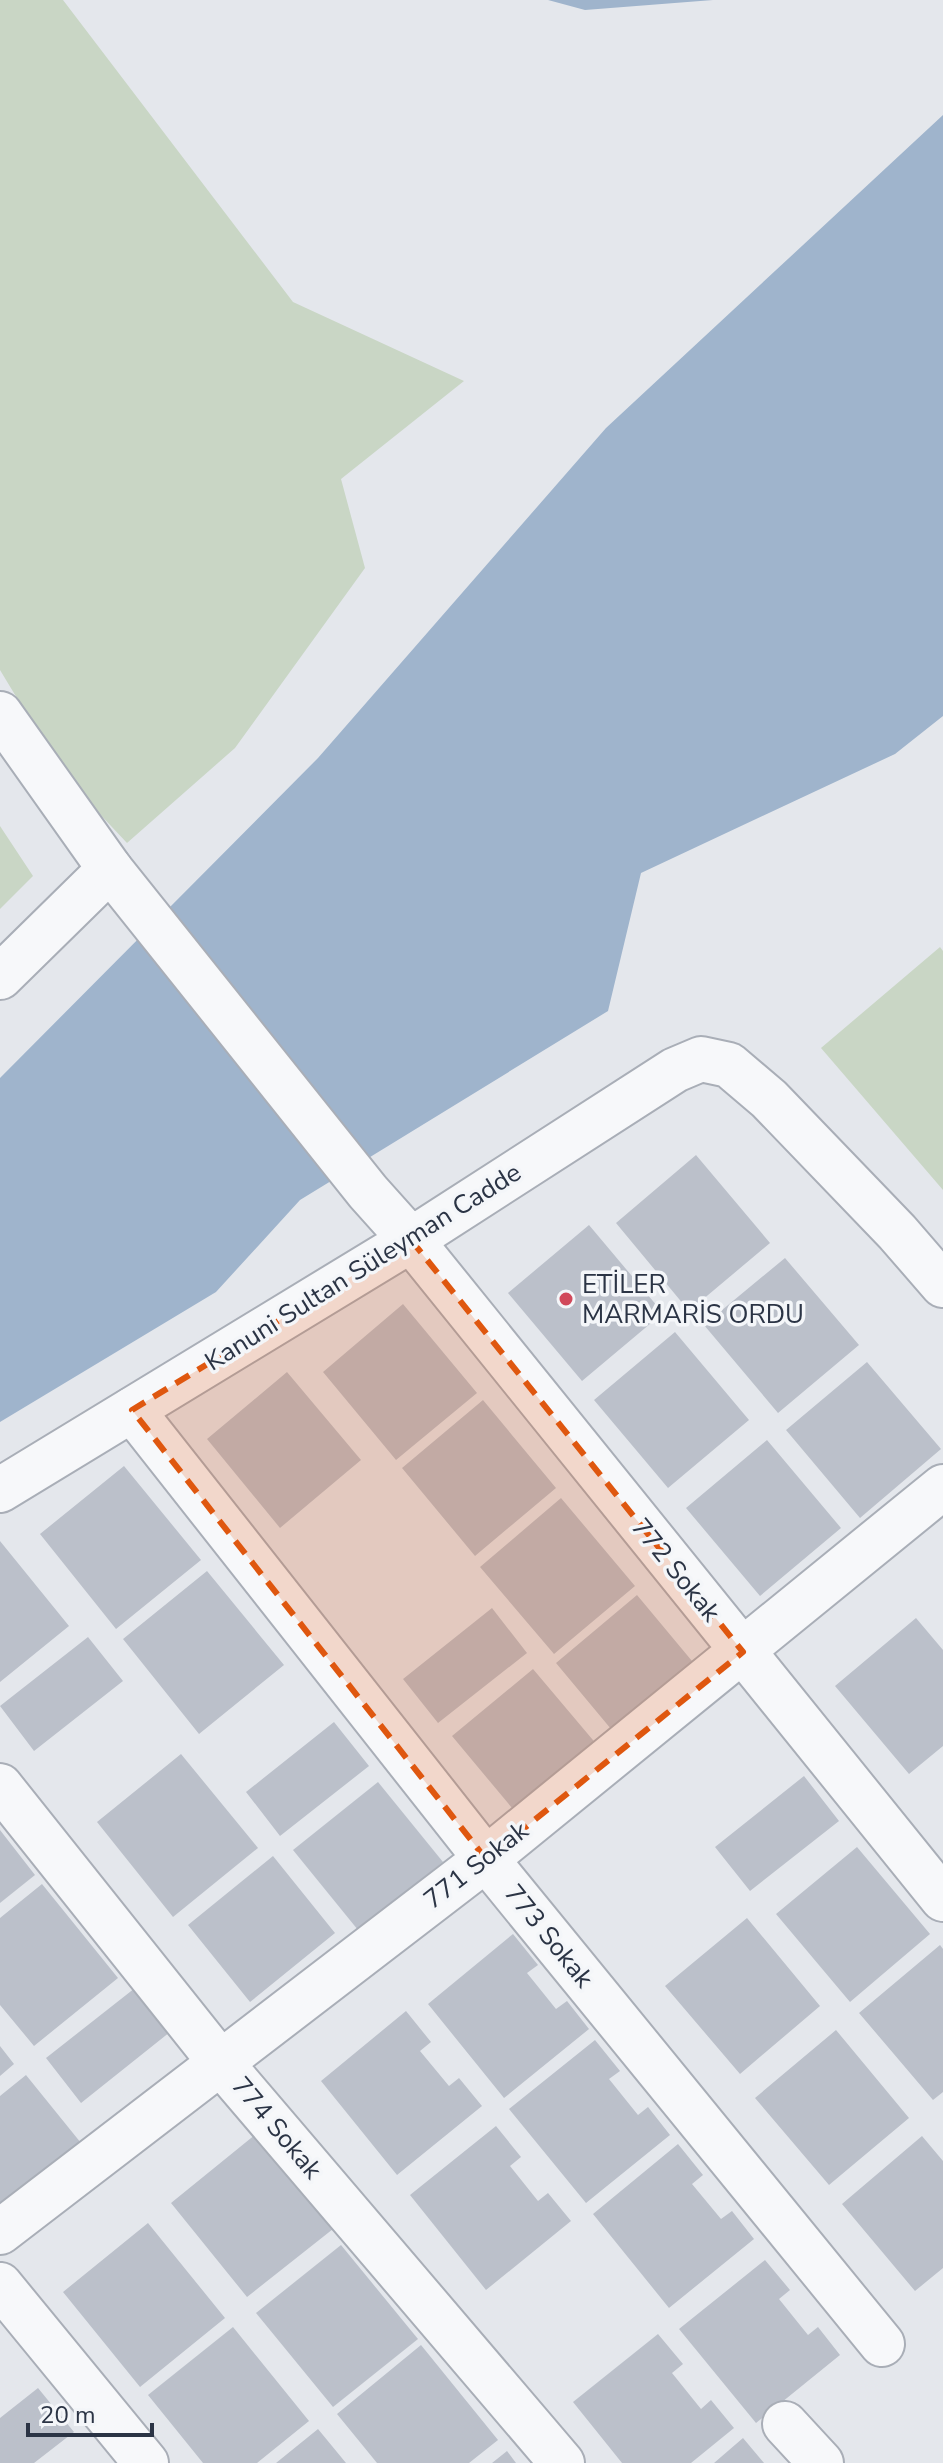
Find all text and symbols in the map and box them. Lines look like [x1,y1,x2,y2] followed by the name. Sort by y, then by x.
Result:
[198,1155,528,1379] street label: Kanuni Sultan Süleyman Cadde
[582,1267,804,1332] place label: ETİLER MARMARİS ORDU
[557,1290,575,1308] marker: ETİLER MARMARİS ORDU
[624,1511,729,1630] street label: 772 Sokak
[417,1813,536,1917] street label: 771 Sokak
[497,1877,602,1996] street label: 773 Sokak
[224,2069,331,2187] street label: 774 Sokak
[28,2387,152,2437] scale bar
[40,2399,96,2431] text: 20 m

